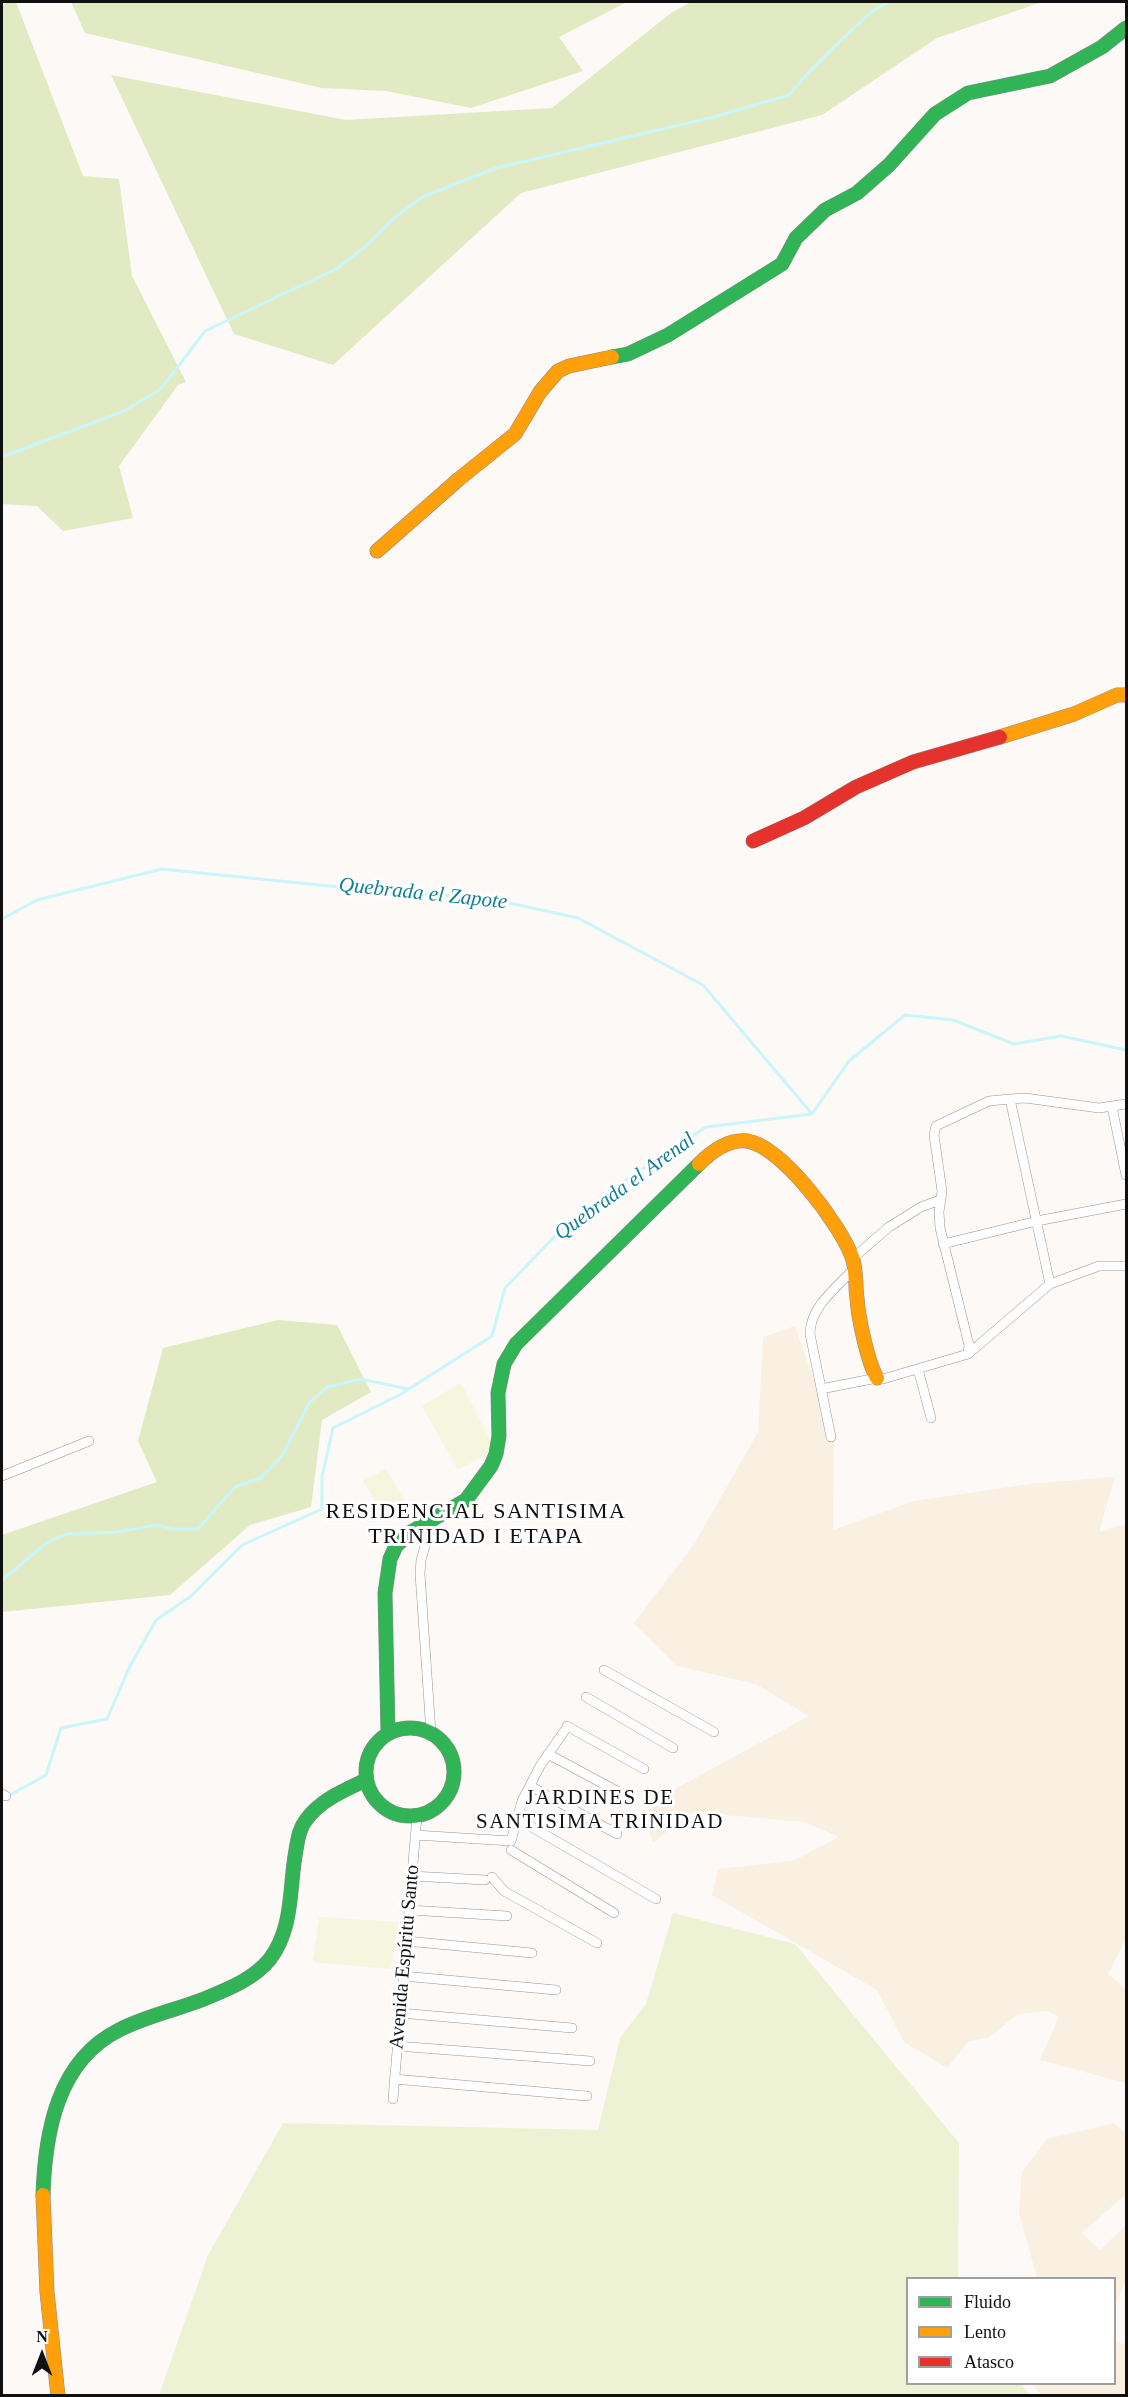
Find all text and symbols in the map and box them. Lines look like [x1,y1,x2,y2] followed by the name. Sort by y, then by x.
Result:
[338,873,508,915] water label: Quebrada el Zapote
[550,1128,700,1246] water label: Quebrada el Arenal
[326,1499,626,1550] district label: RESIDENCIAL SANTISIMA TRINIDAD I ETAPA
[476,1785,724,1835] district label: JARDINES DE SANTISIMA TRINIDAD
[385,1864,425,2050] street label: Avenida Espíritu Santo
[906,2277,1116,2385] legend
[964,2292,1011,2312] text: Fluido
[964,2322,1006,2342] text: Lento
[12,2325,72,2385] north arrow
[36,2328,48,2345] text: N
[964,2352,1014,2372] text: Atasco

